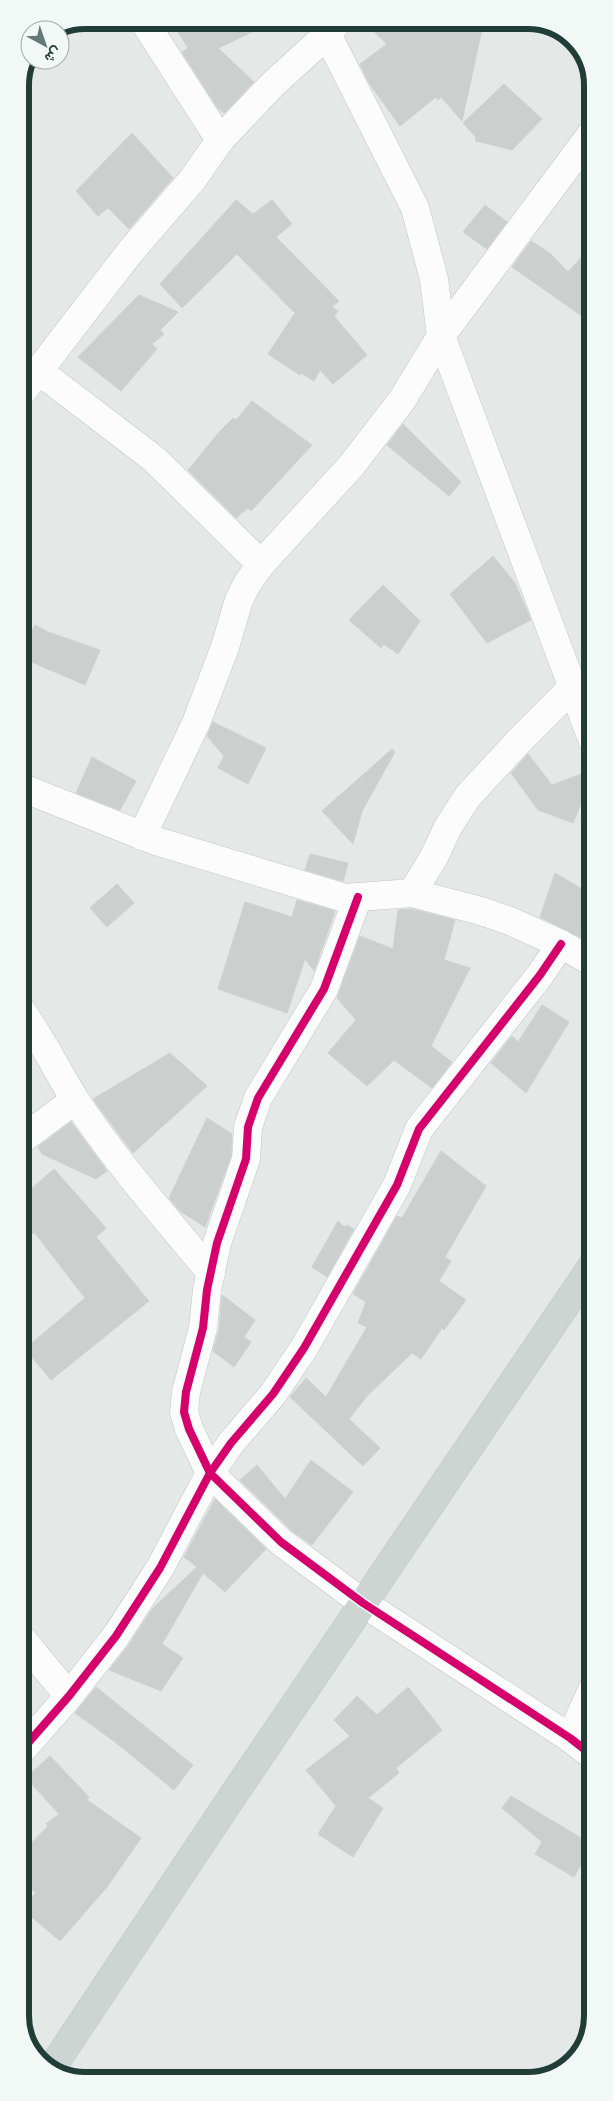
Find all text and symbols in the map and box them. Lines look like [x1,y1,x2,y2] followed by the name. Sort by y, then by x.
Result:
[20,20,70,70] north arrow
[41,43,66,67] text: ش

